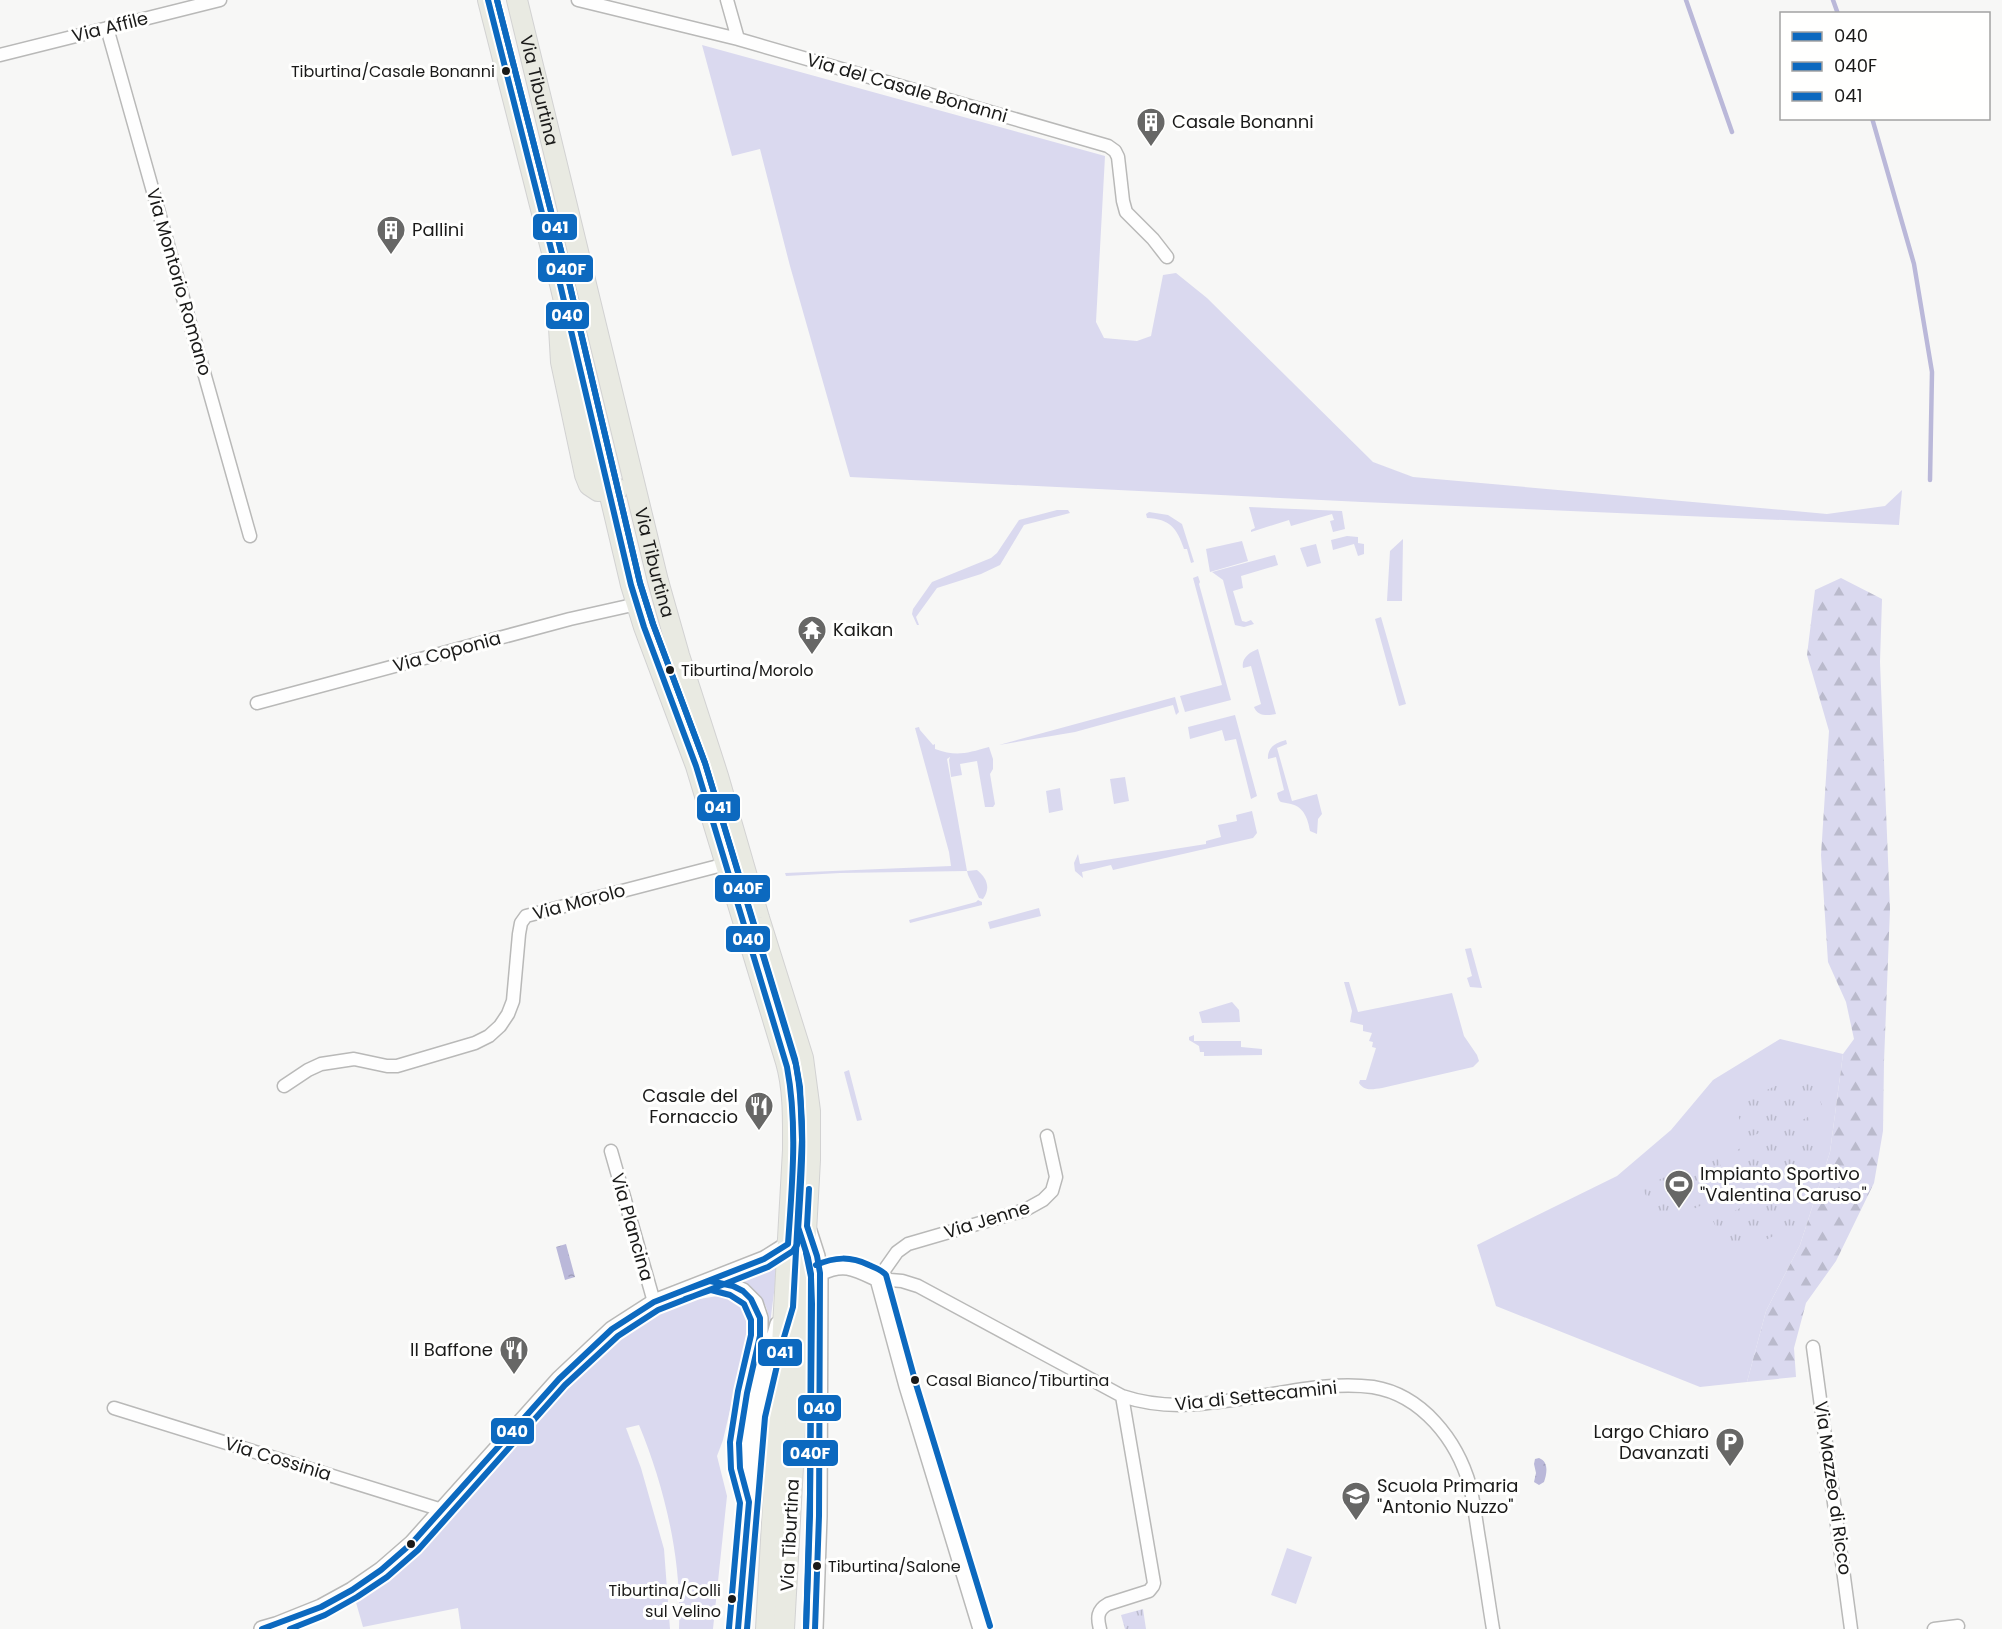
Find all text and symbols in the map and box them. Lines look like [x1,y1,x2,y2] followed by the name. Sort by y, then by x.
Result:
[69,5,151,48] street label: Via Affile
[1780,12,1990,120] legend
[1834,23,1868,48] text: 040
[514,32,565,148] street label: Via Tiburtina
[804,47,1010,128] street label: Via del Casale Bonanni
[1834,53,1877,78] text: 040F
[291,60,495,83] place label: Tiburtina/Casale Bonanni
[500,65,512,77] marker: Tiburtina/Casale Bonanni
[1834,83,1862,108] text: 041
[1135,106,1167,148] building icon: Casale Bonanni
[1172,109,1314,134] place label: Casale Bonanni
[141,185,218,378] street label: Via Montorio Romano
[532,213,578,241] line badge: 041
[375,214,407,256] building icon: Pallini
[541,216,569,239] text: 041
[412,217,464,242] place label: Pallini
[537,254,594,283] line badge: 040F
[546,258,586,281] text: 040F
[545,301,590,330] line badge: 040
[551,304,583,327] text: 040
[629,505,681,620] street label: Via Tiburtina
[796,614,828,656] temple icon: Kaikan
[833,617,893,642] place label: Kaikan
[390,625,504,678] street label: Via Coponia
[681,659,813,682] place label: Tiburtina/Morolo
[664,664,676,676] marker: Tiburtina/Morolo
[696,793,741,822] line badge: 041
[704,796,732,819] text: 041
[714,874,771,903] line badge: 040F
[530,877,628,926] street label: Via Morolo
[723,877,763,900] text: 040F
[725,925,771,953] line badge: 040
[732,928,764,951] text: 040
[642,1083,738,1129] place label: Casale del Fornaccio
[743,1090,775,1132] restaurant icon: Casale del Fornaccio
[1700,1161,1867,1207] place label: Impianto Sportivo "Valentina Caruso"
[1663,1168,1695,1210] sports icon: Impianto Sportivo "Valentina Caruso"
[605,1170,660,1284] street label: Via Plancina
[941,1195,1033,1244] street label: Via Jenne
[498,1334,530,1376] restaurant icon: Il Baffone
[410,1337,493,1362] place label: Il Baffone
[757,1338,803,1367] line badge: 041
[766,1341,794,1364] text: 041
[926,1369,1109,1392] place label: Casal Bianco/Tiburtina
[909,1374,921,1386] marker: Casal Bianco/Tiburtina
[1174,1375,1338,1416] street label: Via di Settecamini
[797,1394,842,1422] line badge: 040
[803,1397,835,1420] text: 040
[1809,1399,1858,1576] street label: Via Mazzeo di Ricco
[490,1417,535,1445] line badge: 040
[1594,1419,1709,1465] place label: Largo Chiaro Davanzati
[496,1420,528,1443] text: 040
[1714,1426,1746,1468] parking icon: Largo Chiaro Davanzati
[222,1430,335,1487] street label: Via Cossinia
[782,1439,839,1467] line badge: 040F
[790,1442,830,1465] text: 040F
[1377,1473,1519,1519] place label: Scuola Primaria "Antonio Nuzzo"
[774,1478,805,1592] street label: Via Tiburtina
[1340,1480,1372,1522] school or university icon: Scuola Primaria "Antonio Nuzzo"
[405,1538,417,1550] unlabelled marker
[828,1555,961,1578] place label: Tiburtina/Salone
[811,1560,823,1572] marker: Tiburtina/Salone
[609,1579,721,1623] place label: Tiburtina/Colli sul Velino
[726,1593,738,1605] marker: Tiburtina/Colli sul Velino

